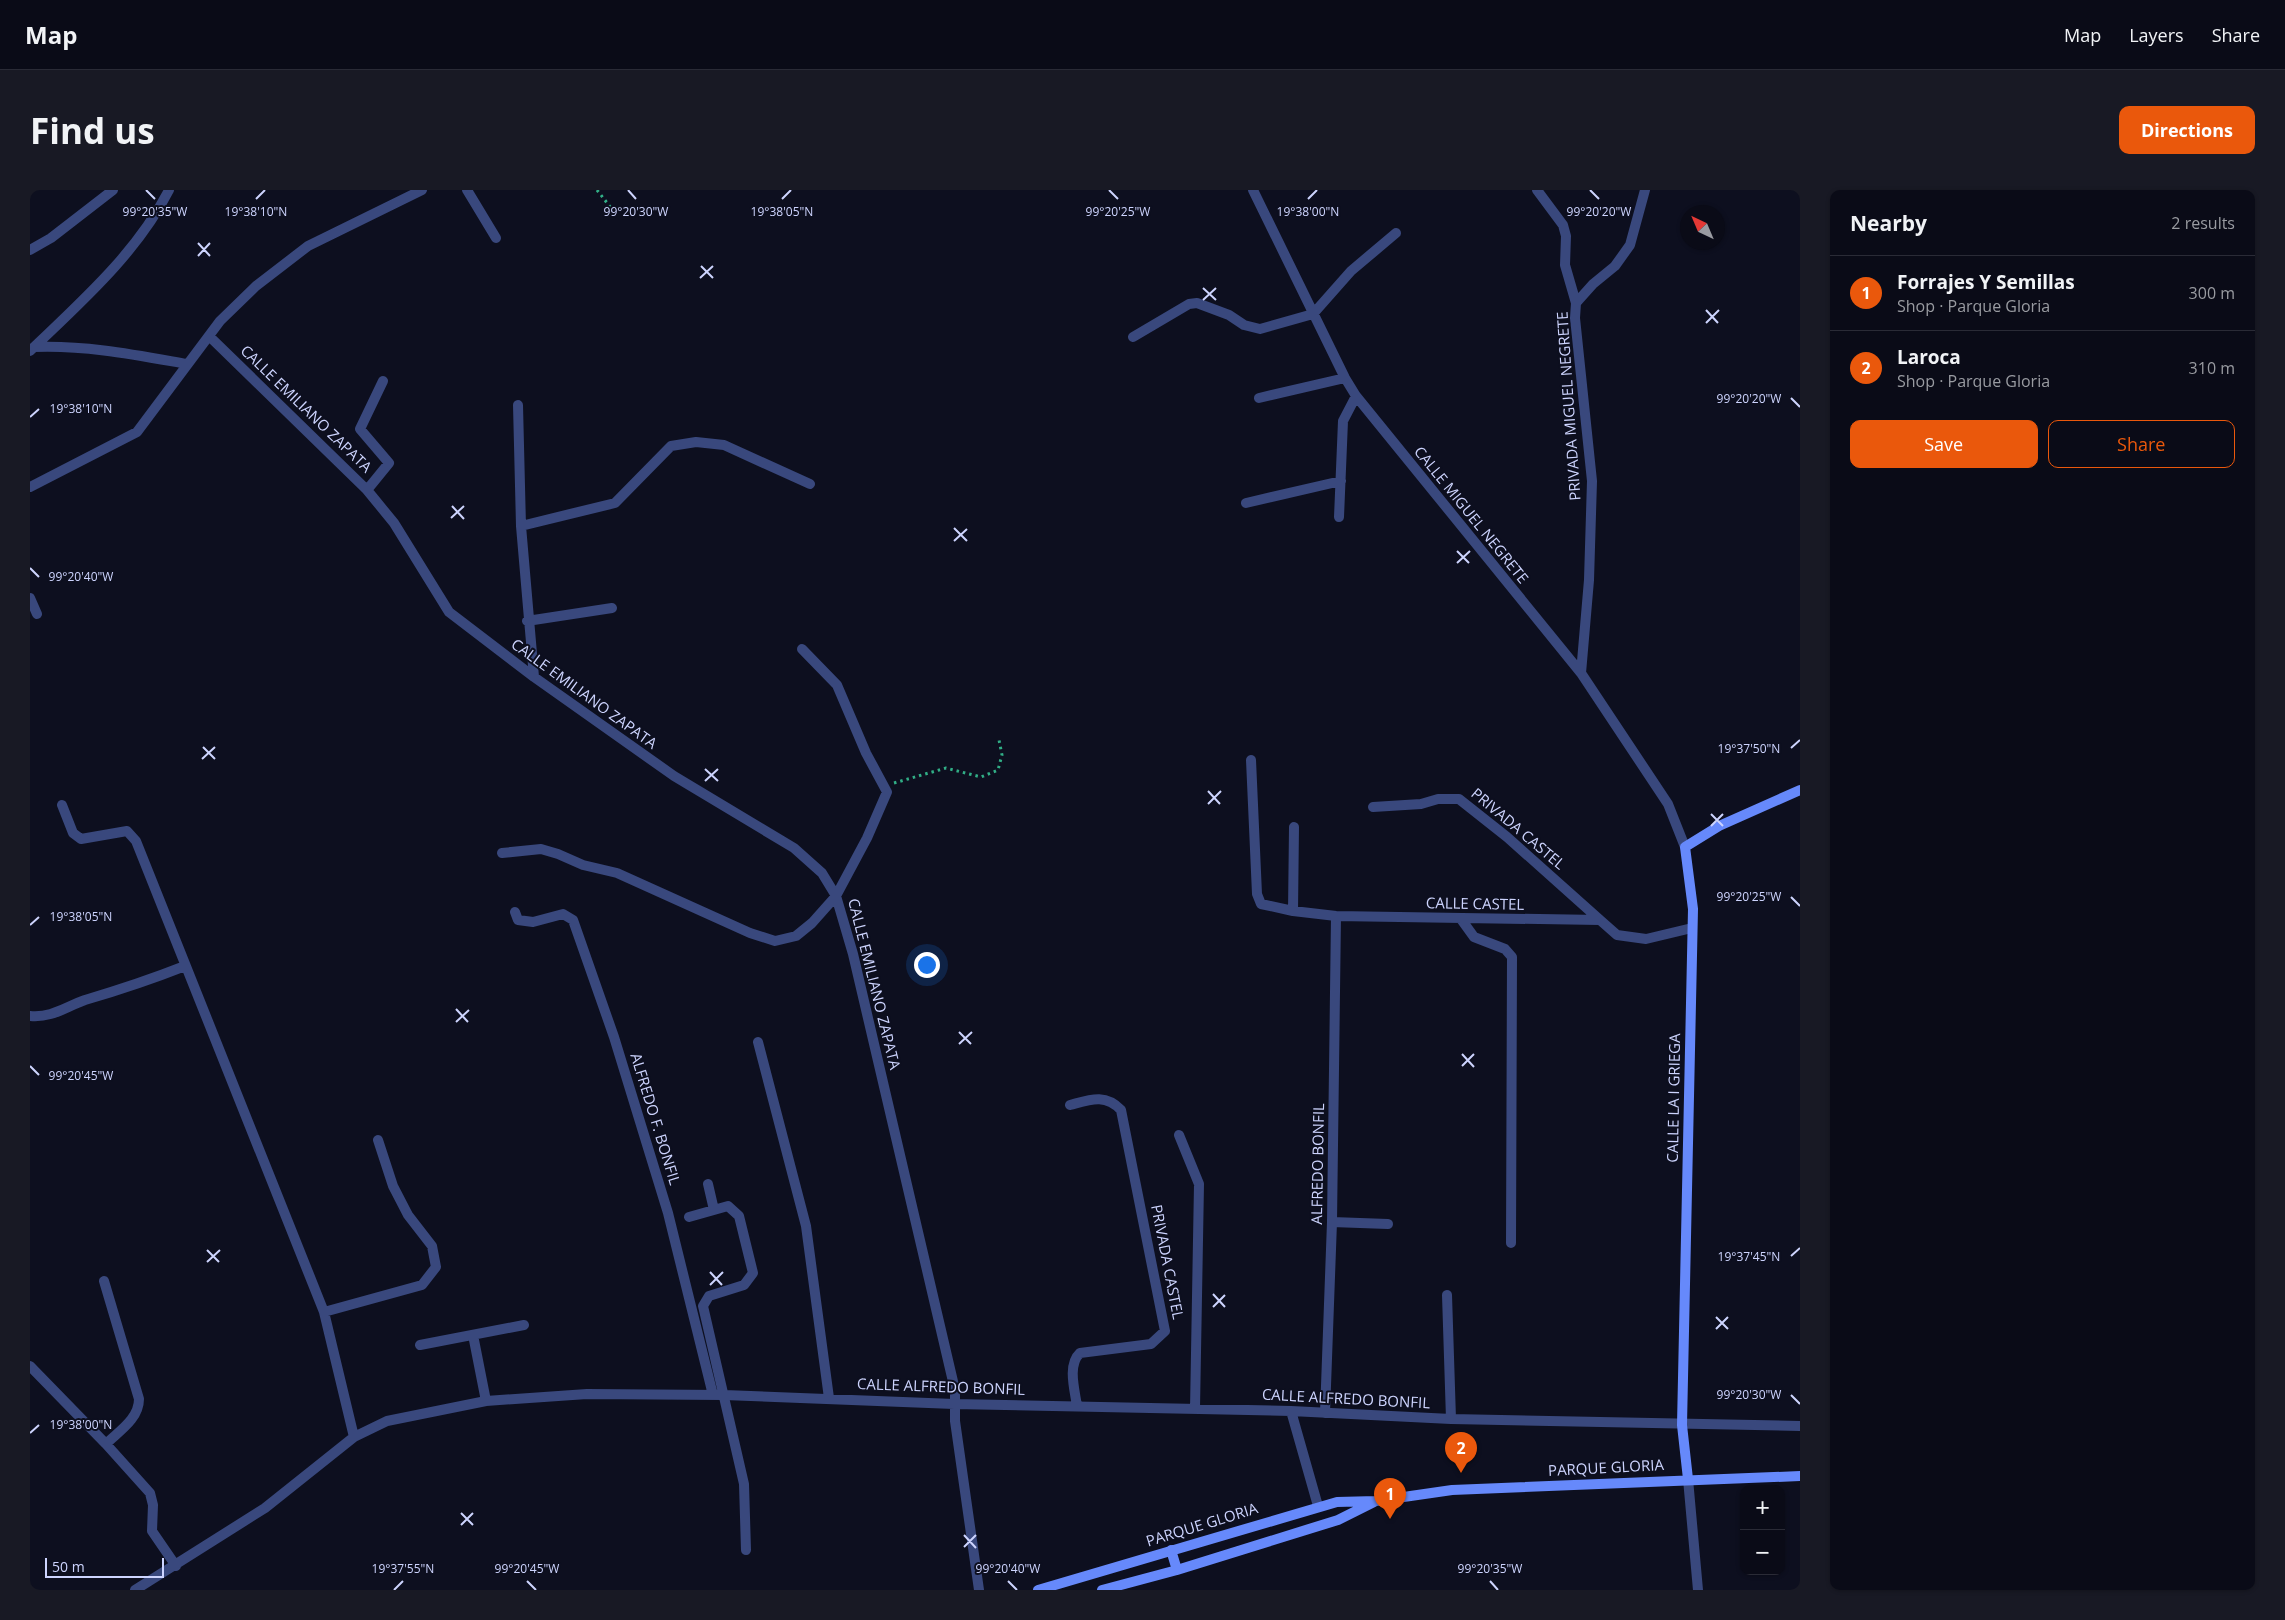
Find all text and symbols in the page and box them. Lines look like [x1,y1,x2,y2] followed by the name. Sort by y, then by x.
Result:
[25,18,77,51] text: Map
[2064,23,2101,47] text: Map
[2129,23,2184,47] text: Layers
[2212,23,2260,47] text: Share
[2119,106,2255,154] button: Directions
[30,107,155,154] text: Find us
[123,203,187,220] text: 99°20'35"W
[225,203,287,220] text: 19°38'10"N
[604,203,668,220] text: 99°20'30"W
[751,203,813,220] text: 19°38'05"N
[1086,203,1150,220] text: 99°20'25"W
[1277,203,1339,220] text: 19°38'00"N
[1567,203,1631,220] text: 99°20'20"W
[1680,205,1725,250] north arrow
[1850,209,1927,237] text: Nearby
[2171,212,2235,234] text: 2 results
[1897,269,2075,295] text: Forrajes Y Semillas
[1861,282,1871,304] text: 1
[2189,282,2235,304] text: 300 m
[1897,295,2050,317] text: Shop · Parque Gloria
[1551,311,1585,501] street label: PRIVADA MIGUEL NEGRETE
[237,340,377,477] street label: CALLE EMILIANO ZAPATA
[1897,344,1961,370] text: Laroca
[1861,357,1871,379] text: 2
[2189,357,2235,379] text: 310 m
[1897,370,2050,392] text: Shop · Parque Gloria
[1717,390,1781,407] text: 99°20'20"W
[50,400,112,417] text: 19°38'10"N
[1850,420,2038,468] button: Save
[2048,420,2235,468] button: Share
[1410,442,1533,587] street label: CALLE MIGUEL NEGRETE
[49,568,113,585] text: 99°20'40"W
[508,634,662,753] street label: CALLE EMILIANO ZAPATA
[1718,740,1780,757] text: 19°37'50"N
[1467,783,1570,874] street label: PRIVADA CASTEL
[1717,888,1781,905] text: 99°20'25"W
[1426,892,1525,914] street label: CALLE CASTEL
[844,896,906,1072] street label: CALLE EMILIANO ZAPATA
[50,908,112,925] text: 19°38'05"N
[914,952,940,978] your location
[1662,1033,1684,1163] street label: CALLE LA I GRIEGA
[626,1050,686,1187] street label: ALFREDO F. BONFIL
[49,1067,113,1084] text: 99°20'45"W
[1306,1103,1328,1225] street label: ALFREDO BONFIL
[1147,1203,1189,1321] street label: PRIVADA CASTEL
[1718,1248,1780,1265] text: 19°37'45"N
[857,1373,1026,1399] street label: CALLE ALFREDO BONFIL
[1261,1384,1431,1412] street label: CALLE ALFREDO BONFIL
[1717,1386,1781,1403] text: 99°20'30"W
[50,1416,112,1433] text: 19°38'00"N
[1445,1432,1477,1473] pin: 2
[1548,1454,1665,1480] street label: PARQUE GLORIA
[1374,1478,1406,1519] pin: 1
[1740,1485,1785,1575] map controls
[1740,1485,1785,1530] button: +
[1143,1497,1261,1551] street label: PARQUE GLORIA
[1740,1530,1785,1575] button: −
[45,1555,164,1578] scale bar
[52,1557,85,1576] text: 50 m
[372,1560,434,1577] text: 19°37'55"N
[495,1560,559,1577] text: 99°20'45"W
[976,1560,1040,1577] text: 99°20'40"W
[1458,1560,1522,1577] text: 99°20'35"W

